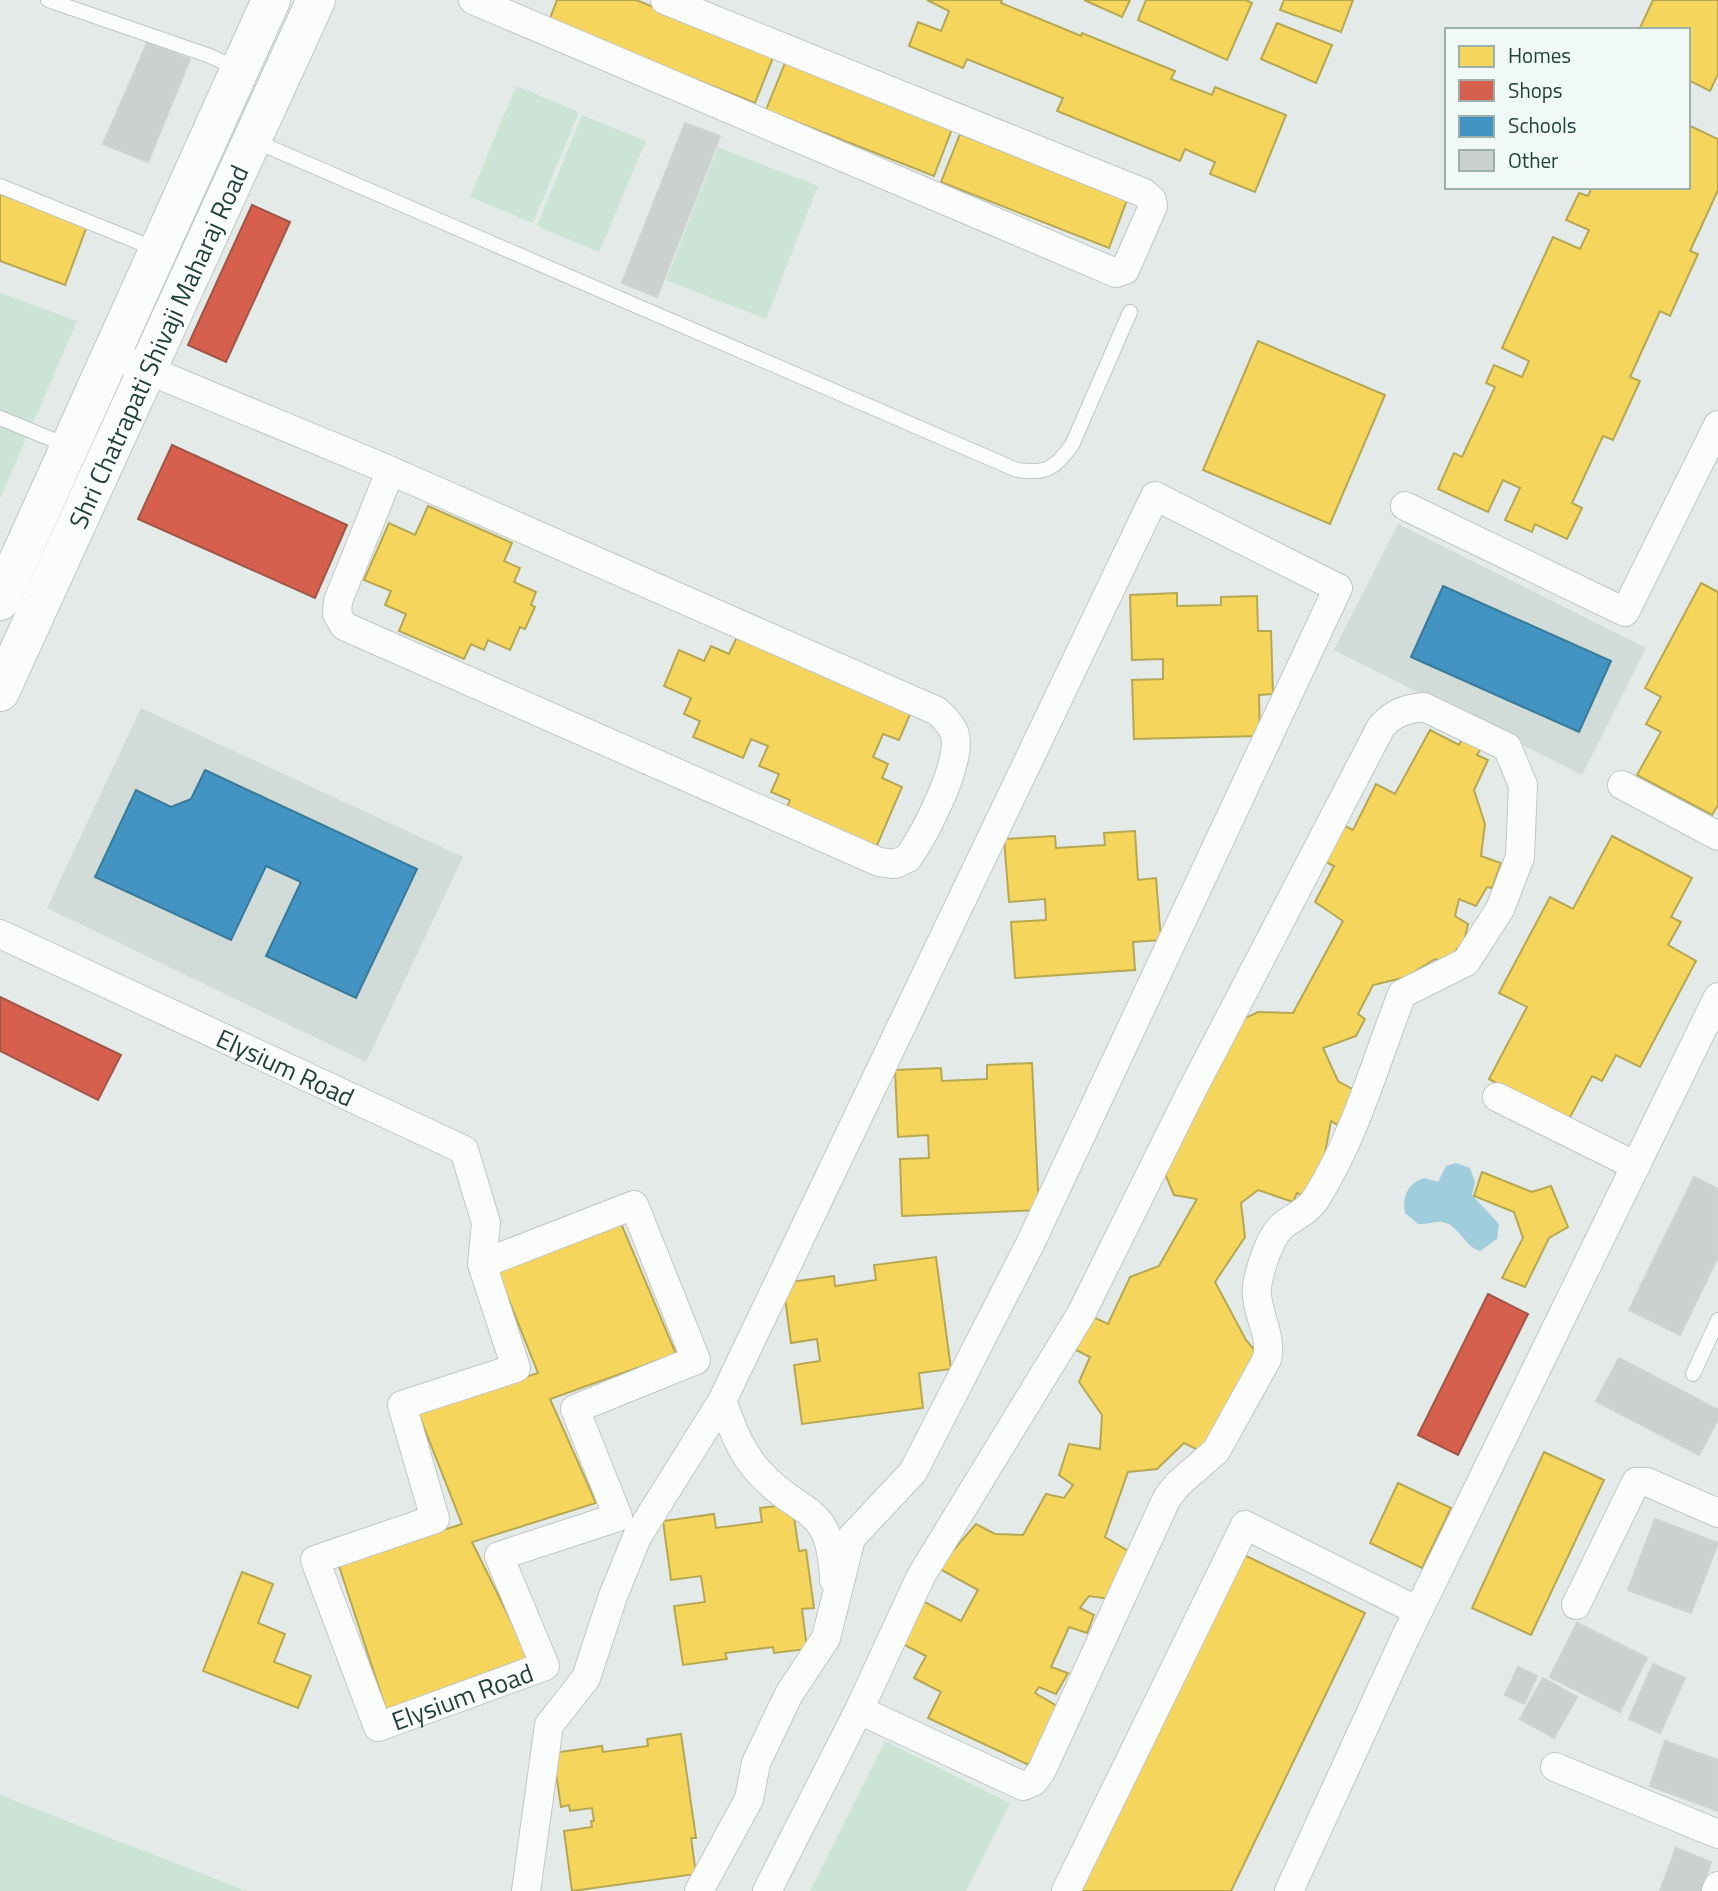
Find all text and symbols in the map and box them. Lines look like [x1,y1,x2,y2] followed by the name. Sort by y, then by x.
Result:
[1445,28,1690,189] legend
[1508,39,1571,71] text: Homes
[1508,74,1563,106] text: Shops
[1508,109,1577,141] text: Schools
[1508,144,1558,176] text: Other
[58,158,258,535] street label: Shri Chatrapati Shivaji Maharaj Road
[210,1018,361,1116] street label: Elysium Road
[386,1653,538,1740] street label: Elysium Road

